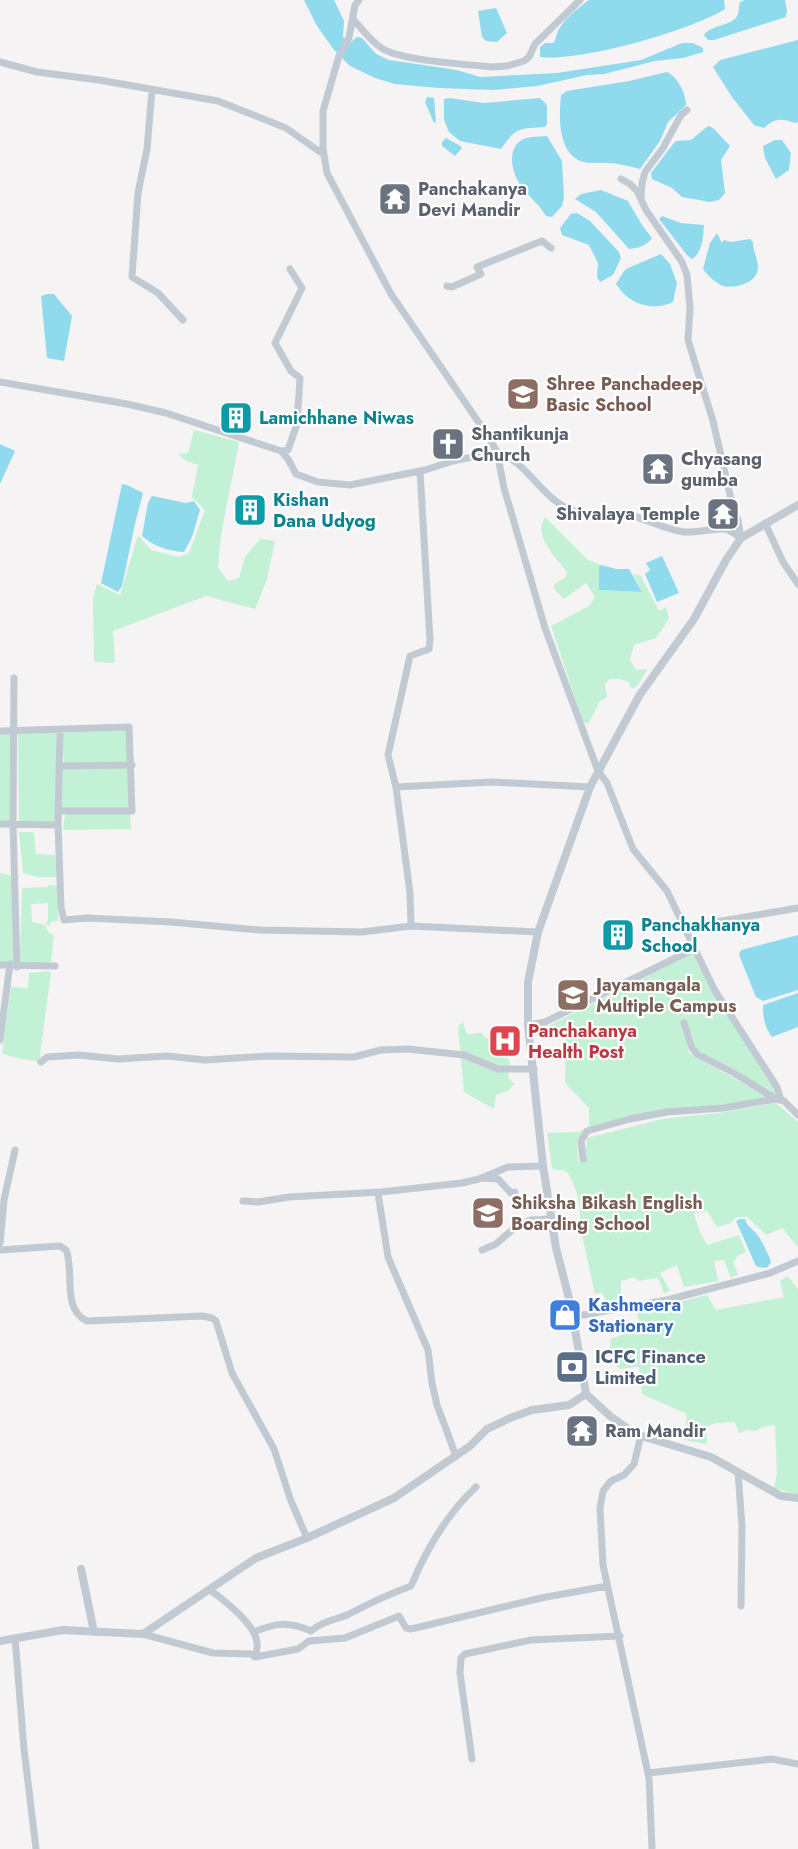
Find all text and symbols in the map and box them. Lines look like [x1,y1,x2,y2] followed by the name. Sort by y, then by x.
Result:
[418,176,527,223] place label: Panchakanya Devi Mandir
[377,181,413,217] temple icon: Panchakanya Devi Mandir
[546,371,703,418] place label: Shree Panchadeep Basic School
[505,376,541,412] school or university icon: Shree Panchadeep Basic School
[218,400,254,436] building icon: Lamichhane Niwas
[259,405,414,431] place label: Lamichhane Niwas
[471,421,569,468] place label: Shantikunja Church
[430,426,466,462] church icon: Shantikunja Church
[681,446,762,493] place label: Chyasang gumba
[640,451,676,487] temple icon: Chyasang gumba
[273,487,376,534] place label: Kishan Dana Udyog
[232,492,268,528] building icon: Kishan Dana Udyog
[705,496,741,532] temple icon: Shivalaya Temple
[556,501,700,527] place label: Shivalaya Temple
[641,912,760,959] place label: Panchakhanya School
[600,917,636,953] building icon: Panchakhanya School
[593,972,736,1019] place label: Jayamangala Multiple Campus
[555,977,591,1013] school or university icon: Jayamangala Multiple Campus
[528,1018,637,1065] place label: Panchakanya Health Post
[487,1023,523,1059] hospital icon: Panchakanya Health Post
[511,1190,703,1237] place label: Shiksha Bikash English Boarding School
[470,1195,506,1231] school or university icon: Shiksha Bikash English Boarding School
[588,1292,681,1339] place label: Kashmeera Stationary
[547,1297,583,1333] shop icon: Kashmeera Stationary
[595,1344,706,1391] place label: ICFC Finance Limited
[554,1349,590,1385] bank icon: ICFC Finance Limited
[564,1413,600,1449] temple icon: Ram Mandir
[605,1418,707,1444] place label: Ram Mandir

